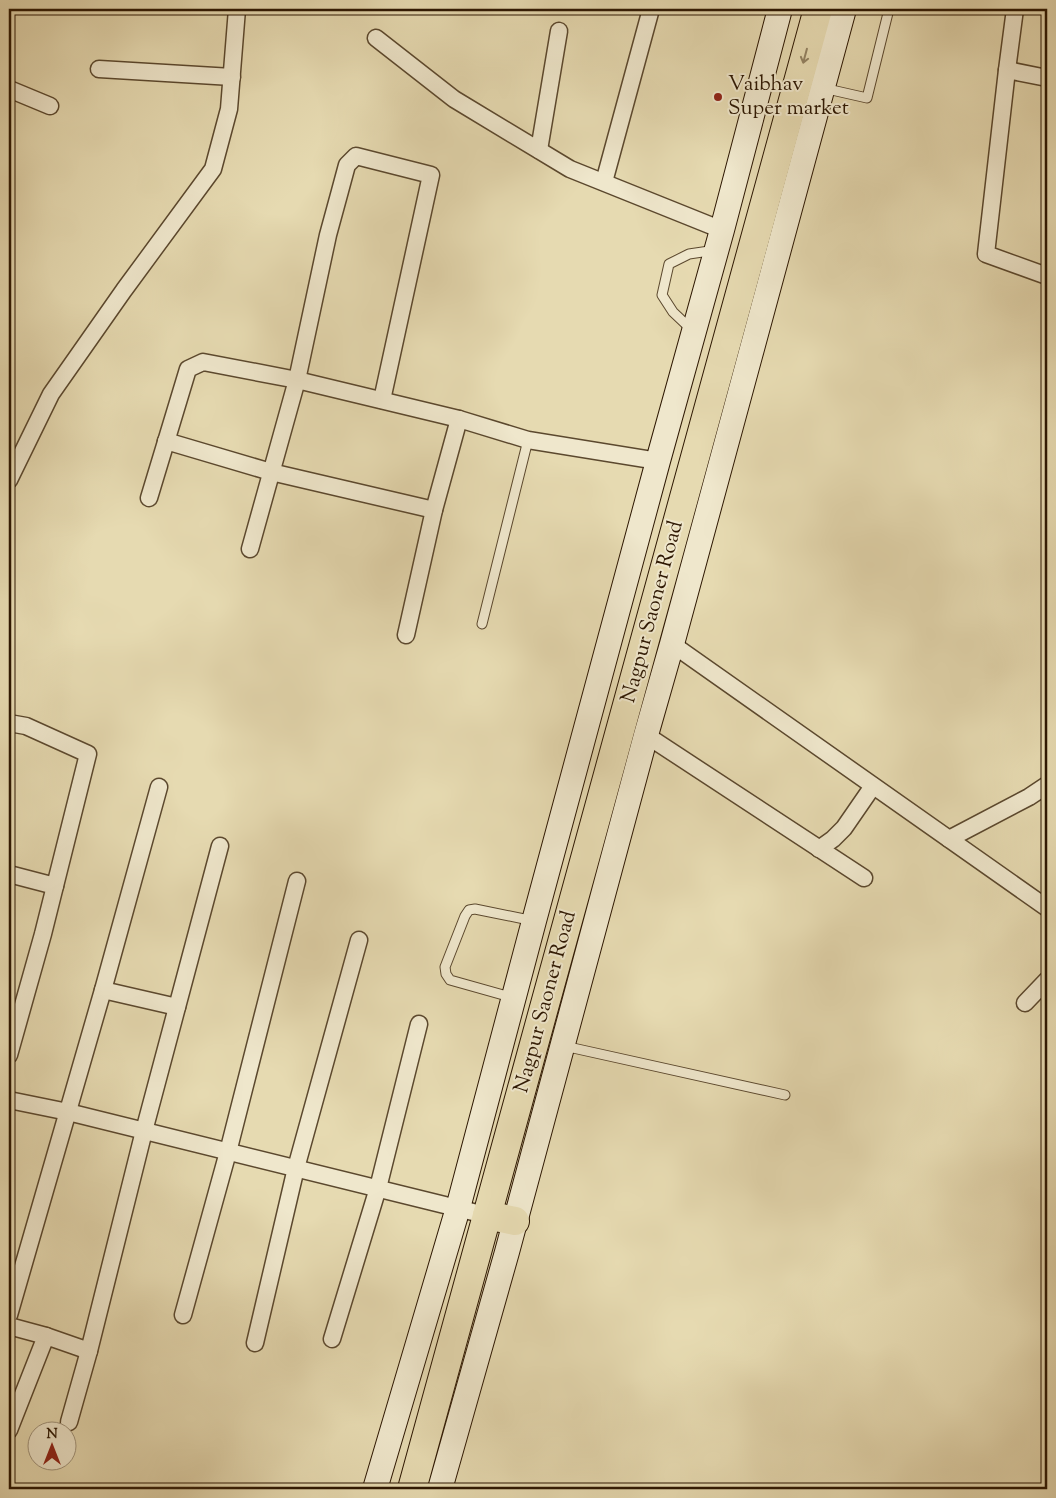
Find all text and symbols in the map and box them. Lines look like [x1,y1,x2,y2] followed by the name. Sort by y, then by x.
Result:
[800,47,810,63] one-way arrow
[728,70,849,124] place label: Vaibhav Super market
[712,91,724,103] marker: Vaibhav Super market
[614,518,692,706] street label: Nagpur Saoner Road
[507,908,585,1096] street label: Nagpur Saoner Road
[28,1420,78,1470] north arrow
[46,1425,58,1445] text: N

